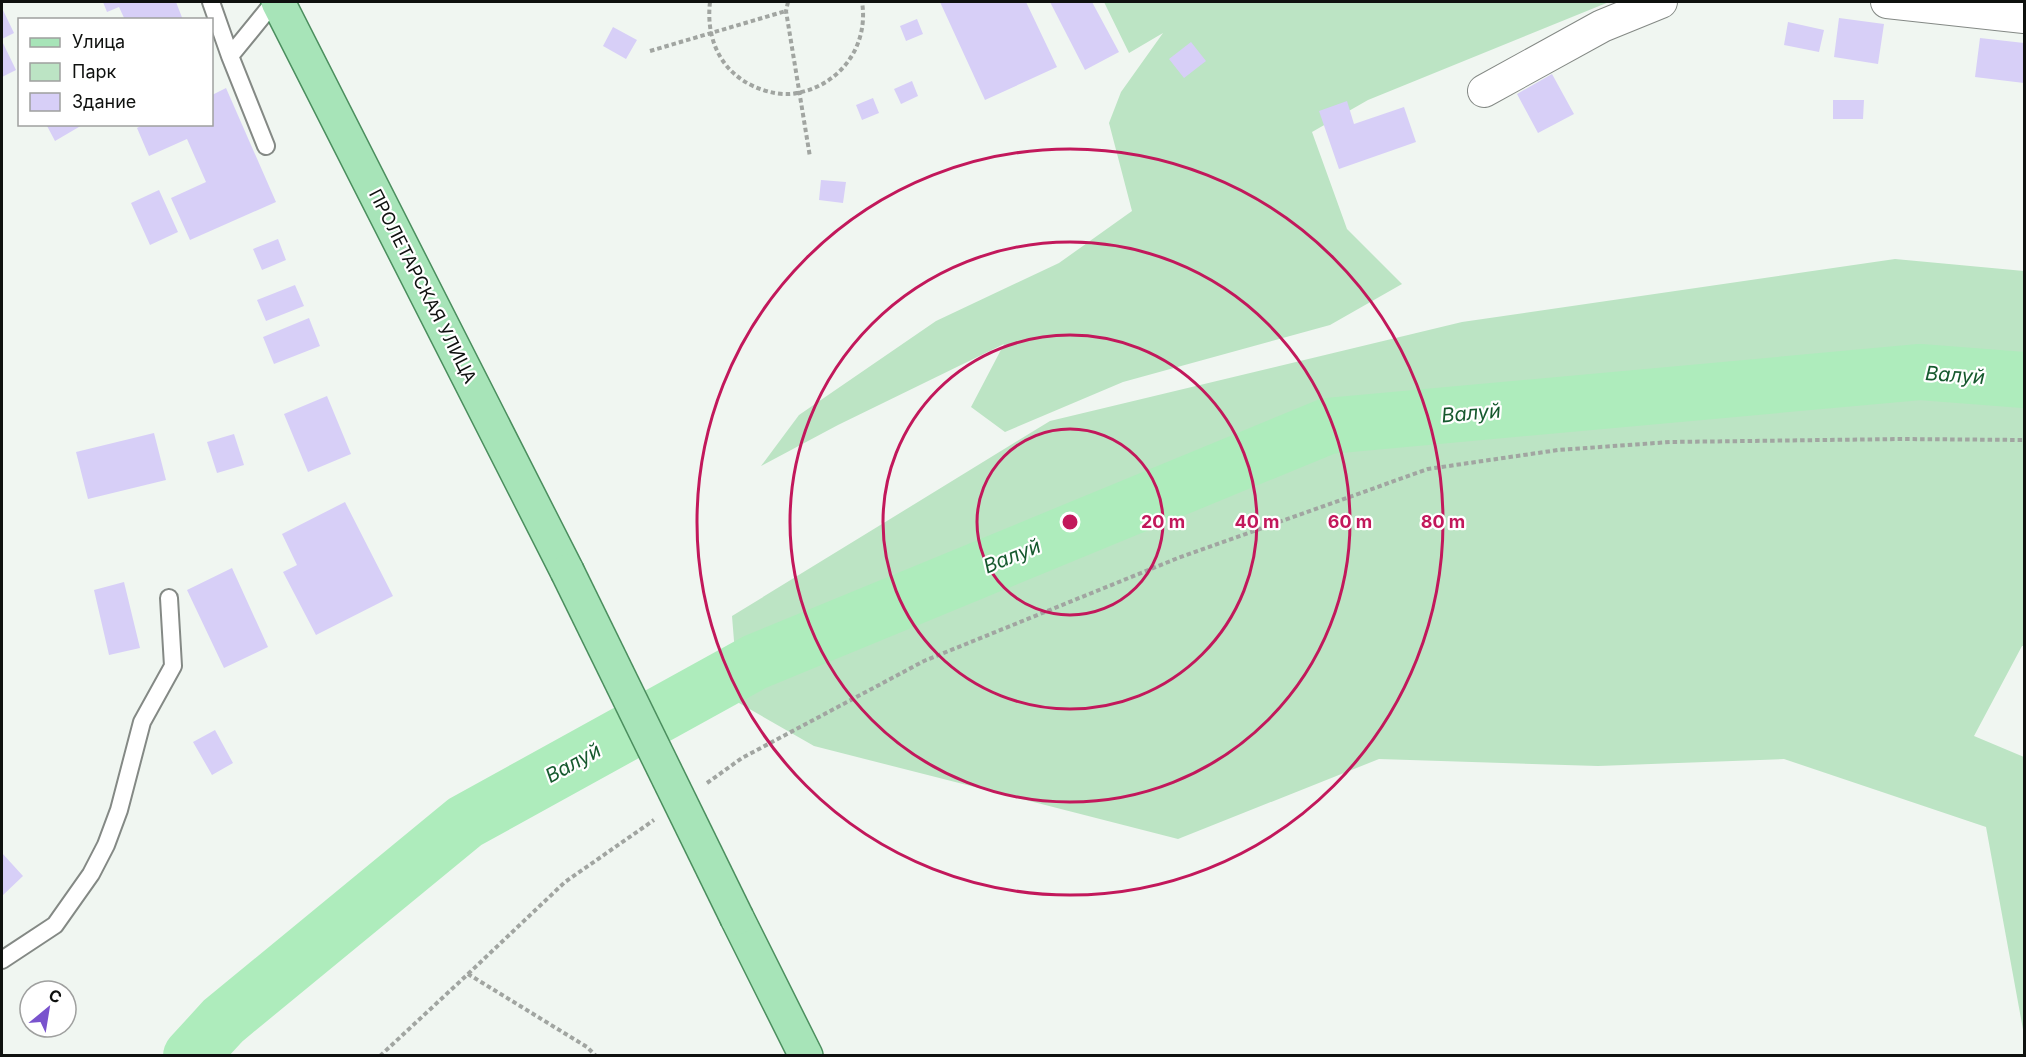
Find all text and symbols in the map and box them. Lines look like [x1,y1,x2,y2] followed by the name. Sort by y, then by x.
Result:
[18,18,213,126] legend
[72,31,125,52] text: Улица
[72,61,117,82] text: Парк
[72,91,136,112] text: Здание
[365,185,481,387] street label: ПРОЛЕТАРСКАЯ УЛИЦА
[1924,361,1986,389] water label: Валуй
[1440,398,1502,428] water label: Валуй
[1141,511,1185,532] text: 20 m
[1235,511,1280,532] text: 40 m
[1328,511,1372,532] text: 60 m
[1421,511,1465,532] text: 80 m
[1060,512,1080,532] centre of rings
[980,534,1044,578] water label: Валуй
[541,738,605,788] water label: Валуй
[18,979,78,1039] north arrow
[45,984,66,1008] text: С

